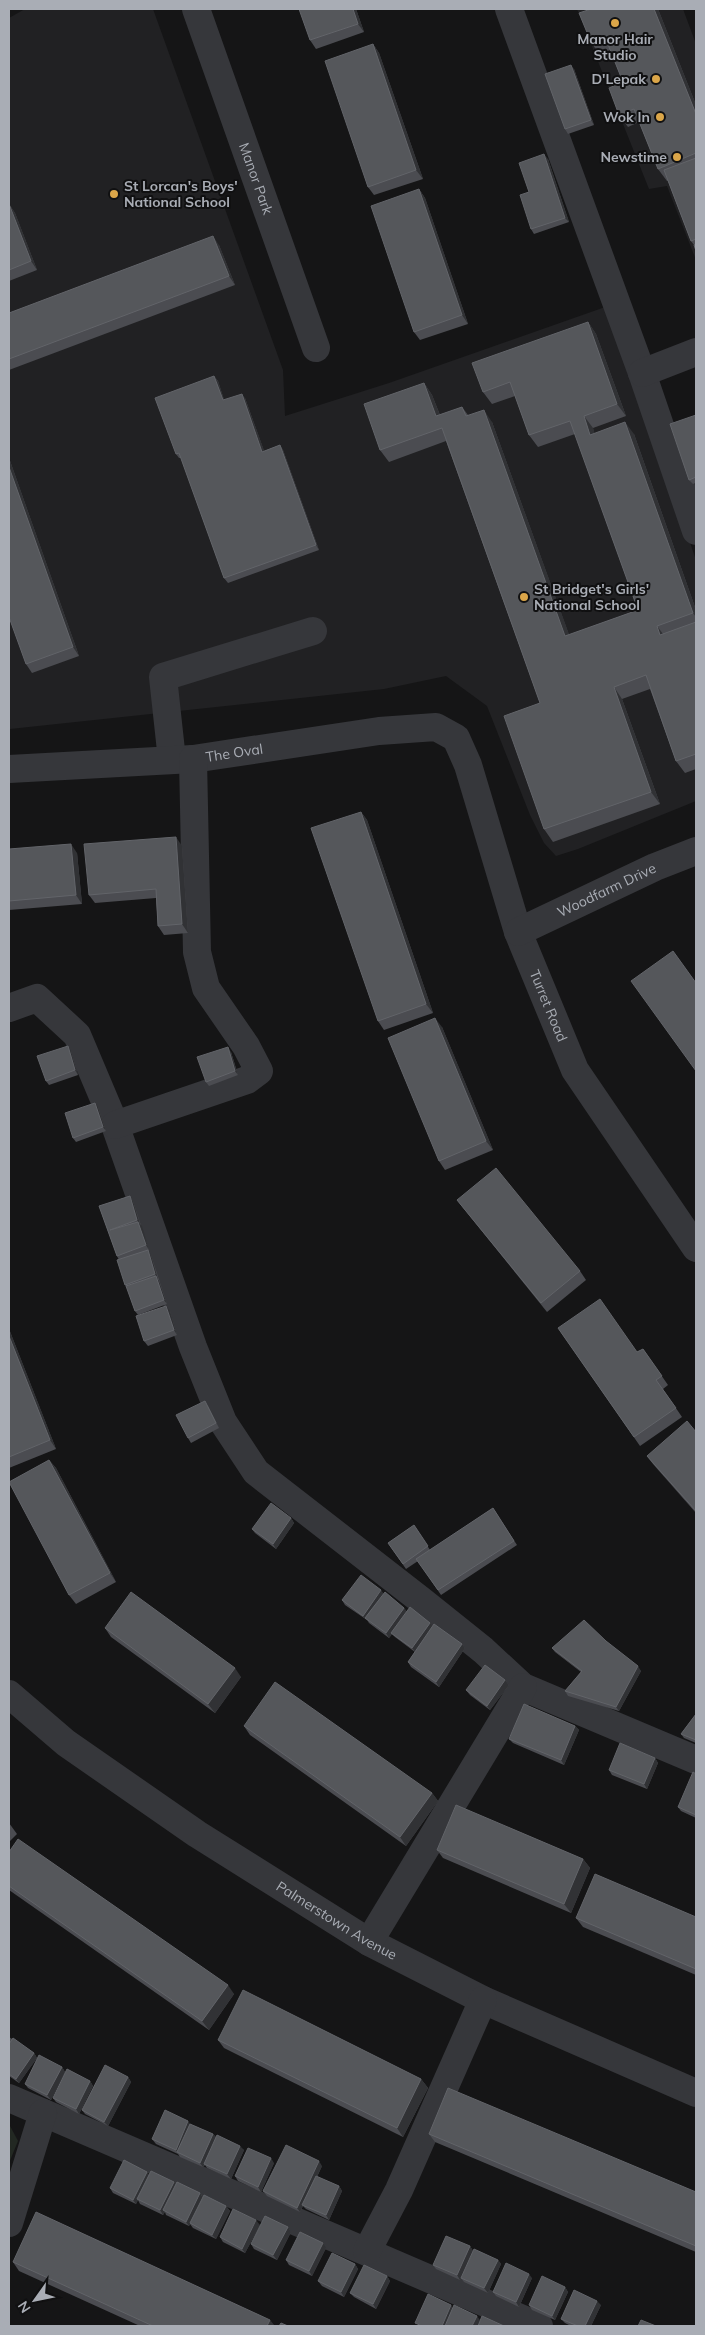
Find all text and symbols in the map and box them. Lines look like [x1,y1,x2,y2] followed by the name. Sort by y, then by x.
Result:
[609,17,621,29] marker: Manor Hair Studio
[577,30,653,64] place label: Manor Hair Studio
[591,70,646,88] place label: D'Lepak
[650,73,662,85] marker: D'Lepak
[603,108,650,126] place label: Wok In
[654,111,666,123] marker: Wok In
[235,140,277,218] street label: Manor Park
[600,148,667,166] place label: Newstime
[671,151,683,163] marker: Newstime
[124,177,238,211] place label: St Lorcan's Boys' National School
[108,188,120,200] marker: St Lorcan's Boys' National School
[534,580,649,614] place label: St Bridget's Girls' National School
[518,591,530,603] marker: St Bridget's Girls' National School
[204,740,264,766] street label: The Oval
[554,859,659,921] street label: Woodfarm Drive
[526,967,571,1044] street label: Turret Road
[273,1877,400,1964] street label: Palmerstown Avenue
[10,2275,60,2325] north arrow
[14,2298,35,2316] text: N

